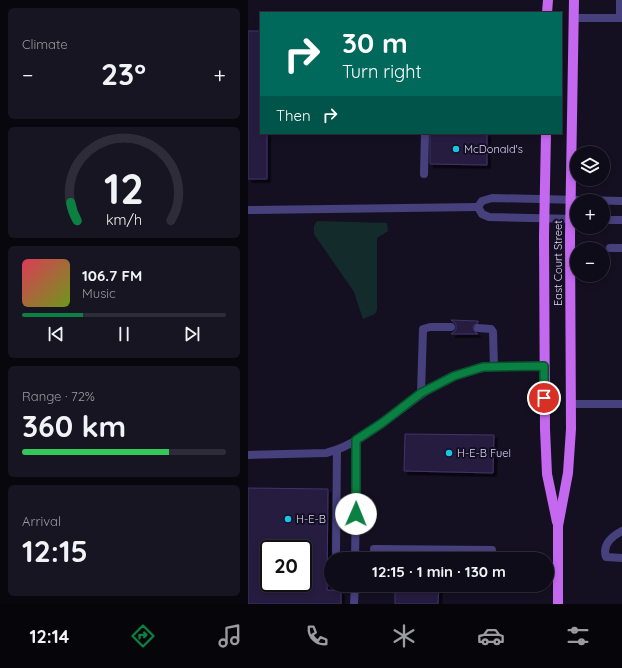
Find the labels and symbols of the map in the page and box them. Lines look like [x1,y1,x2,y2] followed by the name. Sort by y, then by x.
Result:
[464,142,523,156] place label: McDonald's
[451,144,461,154] marker: McDonald's
[551,220,565,306] street label: East Court Street
[527,381,561,415] pin
[457,446,511,460] place label: H-E-B Fuel
[444,448,454,458] marker: H-E-B Fuel
[335,493,377,535] position arrow
[296,512,326,526] place label: H-E-B
[283,514,293,524] marker: H-E-B
[260,540,312,592] speed limit sign: 20

